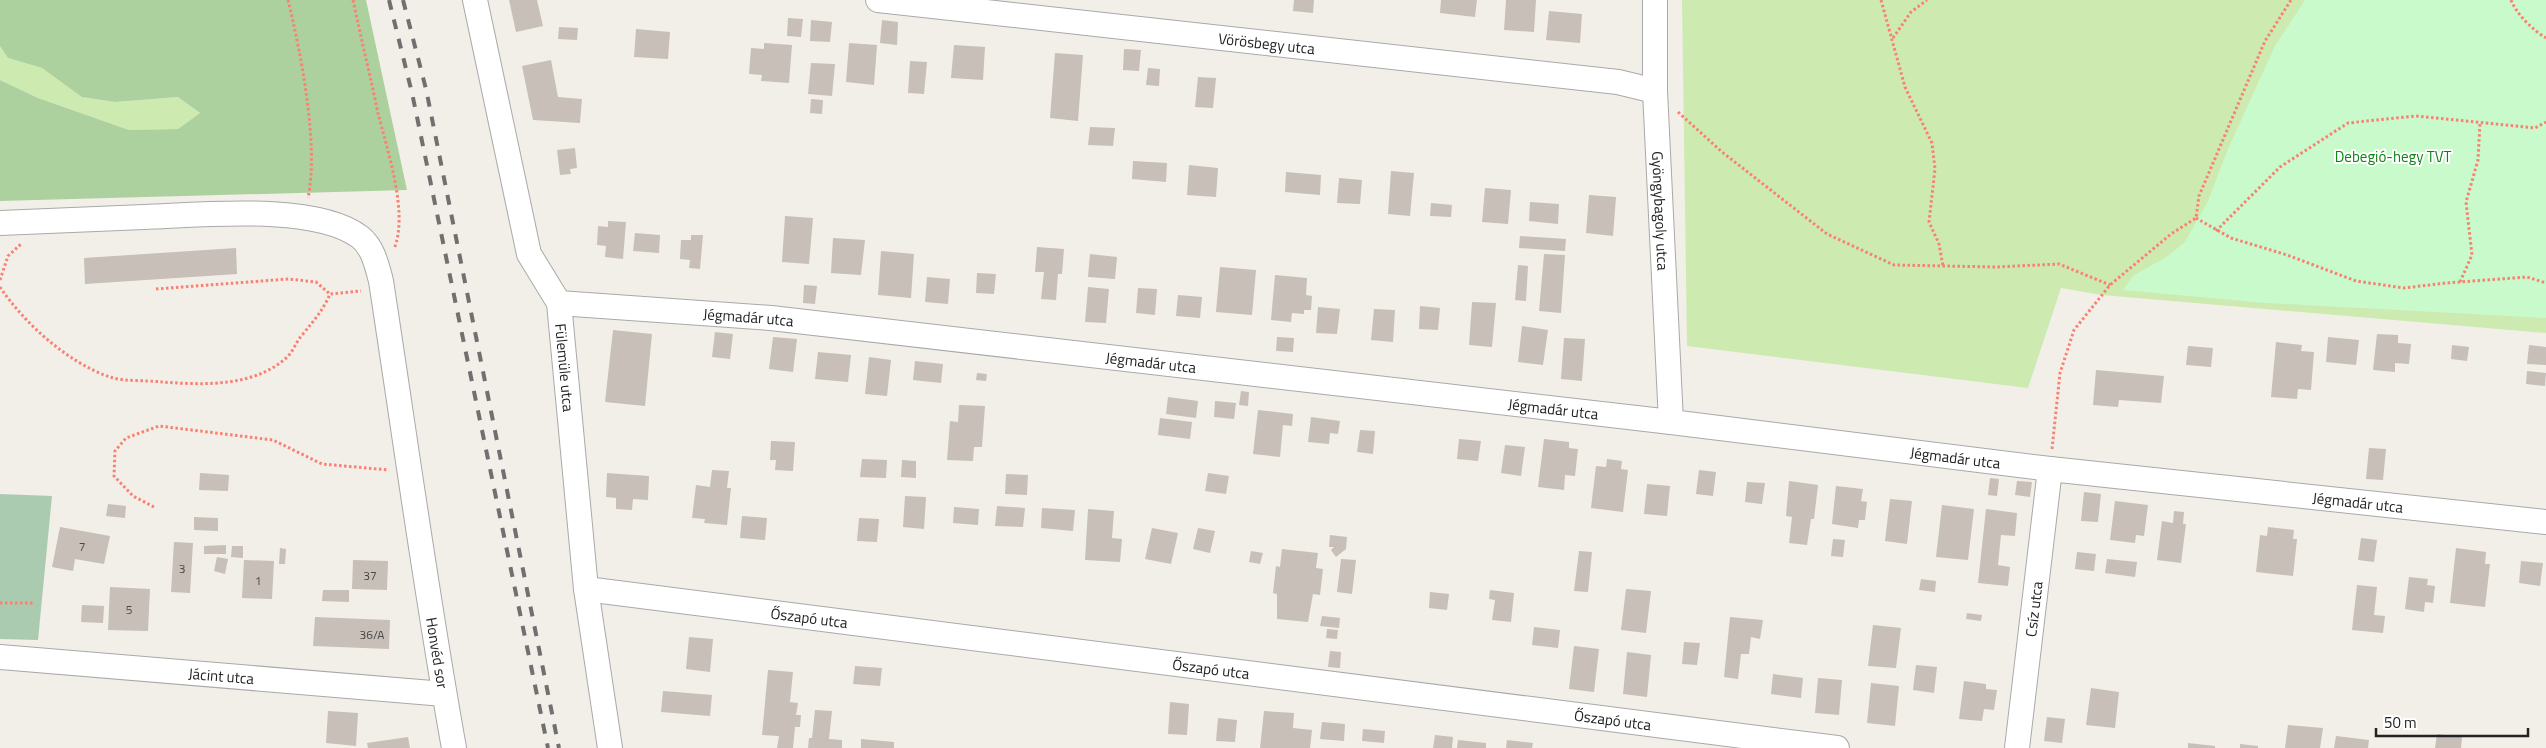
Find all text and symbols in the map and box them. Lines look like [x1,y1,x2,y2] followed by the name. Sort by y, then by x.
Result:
[1217,26,1317,60] street label: Vörösbegy utca
[2335,145,2451,168] park label: Debegió-hegy TVT
[1646,151,1675,272] street label: Gyöngybagoly utca
[702,302,796,332] street label: Jégmadár utca
[549,322,581,413] street label: Fülemüle utca
[1104,345,1198,379] street label: Jégmadár utca
[1507,392,1600,425] street label: Jégmadár utca
[1909,440,2002,474] street label: Jégmadár utca
[2311,486,2405,518] street label: Jégmadár utca
[79,537,85,556] house number: 7
[179,559,185,578] house number: 3
[363,566,377,585] house number: 37
[255,571,261,590] house number: 1
[2019,579,2048,638] street label: Csíz utca
[126,600,133,619] house number: 5
[769,601,850,634] street label: Őszapó utca
[420,615,455,690] street label: Honvéd sor
[359,625,385,644] house number: 36/A
[1171,652,1251,685] street label: Őszapó utca
[188,661,255,690] street label: Jácint utca
[1573,703,1653,736] street label: Őszapó utca
[2376,706,2528,738] scale bar
[2384,711,2417,734] text: 50 m

